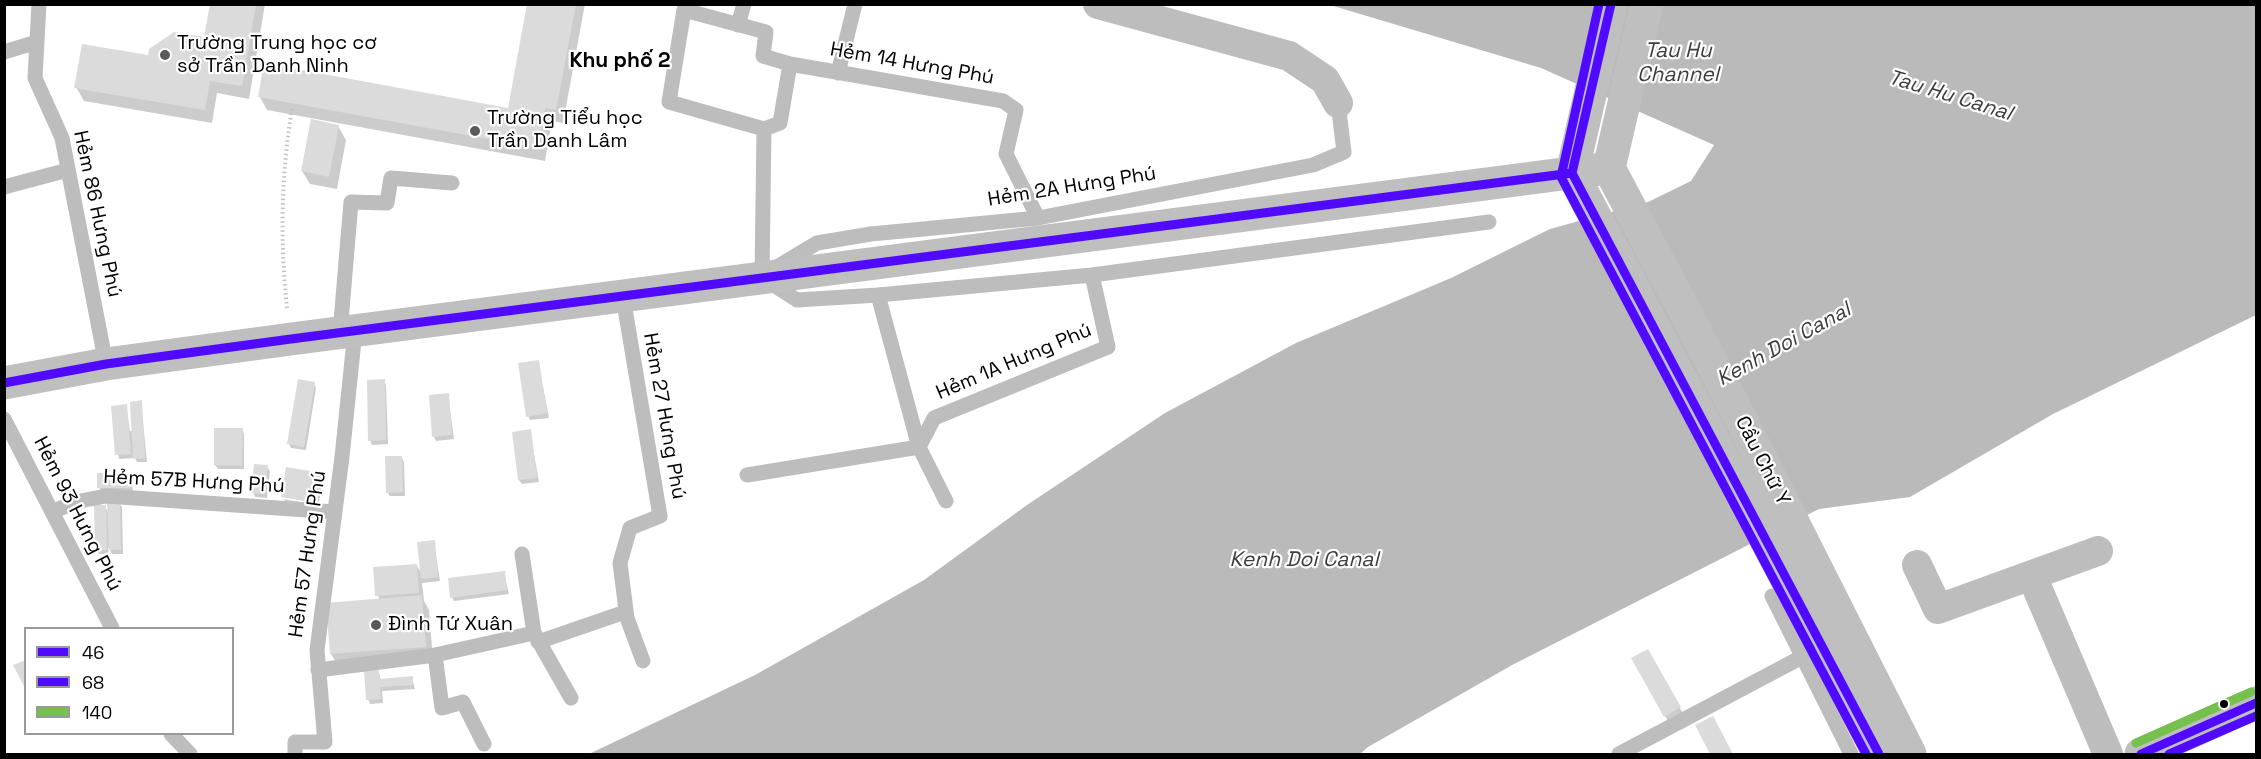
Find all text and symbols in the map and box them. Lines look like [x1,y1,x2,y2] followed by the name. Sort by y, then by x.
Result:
[177,32,377,79] place label: Trường Trung học cơ sở Trần Danh Ninh
[828,38,996,90] street label: Hẻm 14 Hưng Phú
[1637,38,1719,88] water label: Tau Hu Channel
[158,48,172,62] marker: Trường Trung học cơ sở Trần Danh Ninh
[569,48,671,74] district label: Khu phố 2
[1885,65,2015,127] water label: Tau Hu Canal
[487,107,643,154] place label: Trường Tiểu học Trần Danh Lâm
[468,124,482,138] marker: Trường Tiểu học Trần Danh Lâm
[68,128,126,300] street label: Hẻm 86 Hưng Phú
[986,162,1158,212] street label: Hẻm 2A Hưng Phú
[1713,298,1855,392] water label: Kenh Doi Canal
[933,318,1095,406] street label: Hẻm 1A Hưng Phú
[638,331,690,501] street label: Hẻm 27 Hưng Phú
[1729,412,1795,510] street label: Cầu Chữ Y
[28,433,126,595] street label: Hẻm 93 Hưng Phú
[103,465,285,499] street label: Hẻm 57B Hưng Phú
[284,469,332,639] street label: Hẻm 57 Hưng Phú
[1229,547,1379,573] water label: Kenh Doi Canal
[388,613,513,637] place label: Đình Tứ Xuân
[369,618,383,632] marker: Đình Tứ Xuân
[24,627,234,735] legend
[82,641,104,664] text: 46
[82,671,104,694] text: 68
[2218,698,2230,710] unlabelled marker
[82,701,112,724] text: 140

